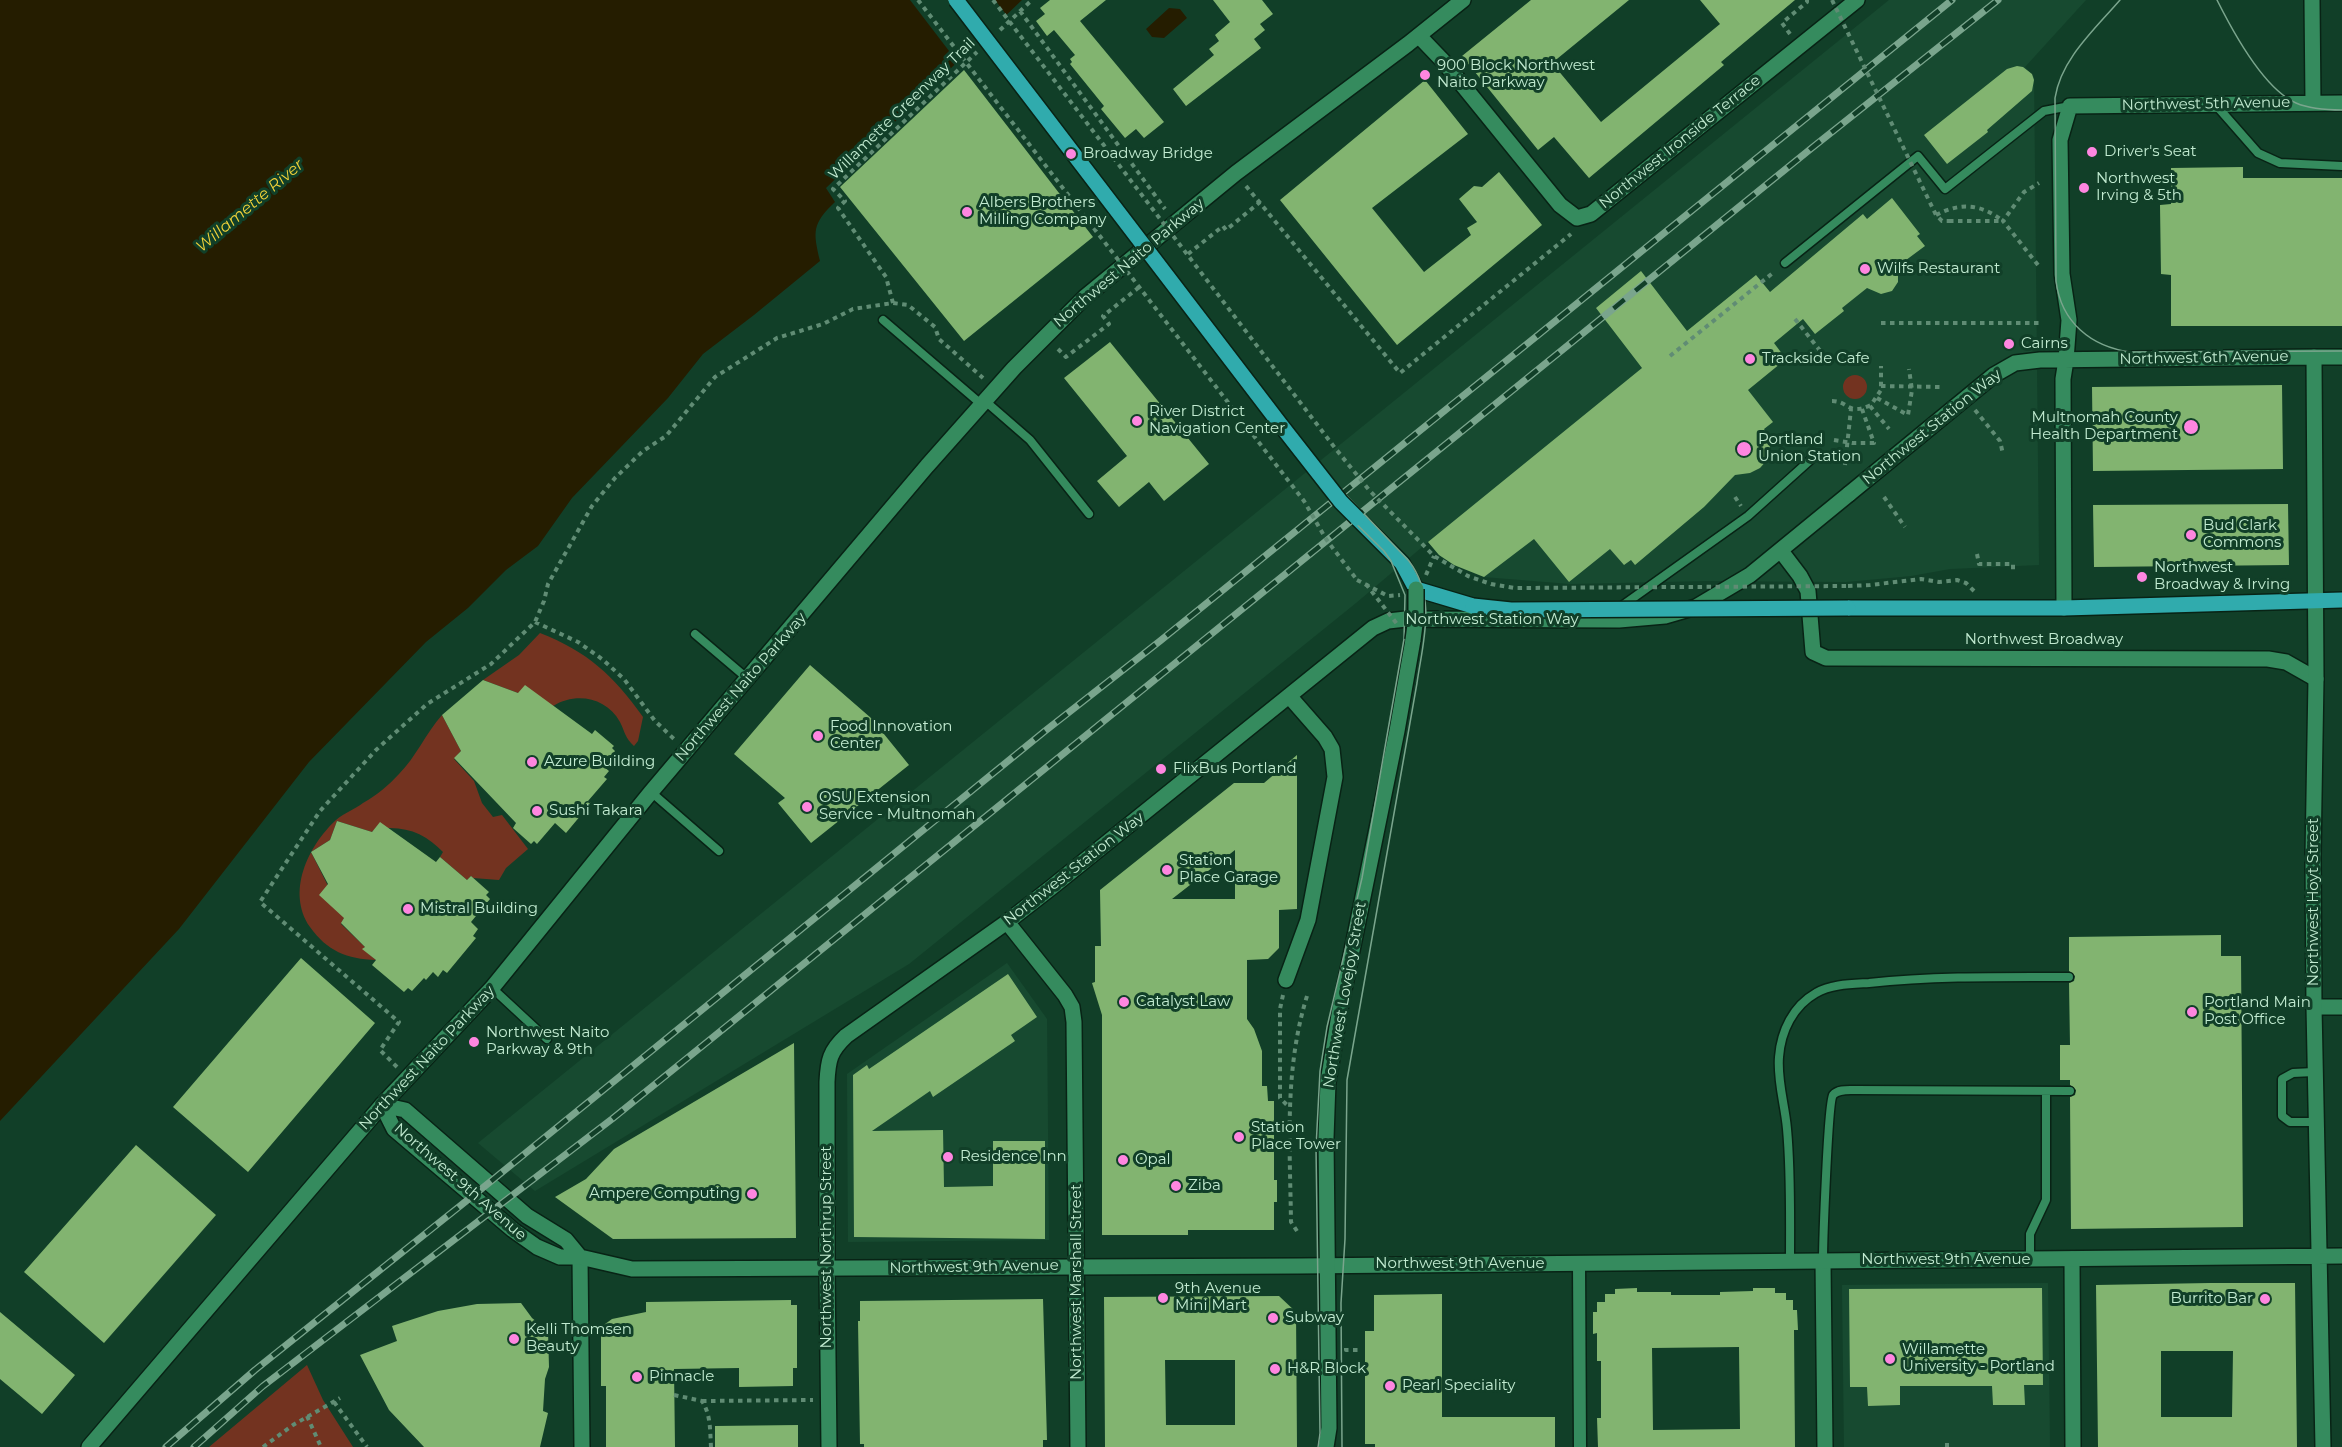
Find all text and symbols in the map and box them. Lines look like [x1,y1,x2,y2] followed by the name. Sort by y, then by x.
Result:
[825,34,979,184] street label: Willamette Greenway Trail
[1437,57,1595,92] place label: 900 Block Northwest Naito Parkway
[1418,68,1432,82] marker: 900 Block Northwest Naito Parkway
[1596,71,1764,213] street label: Northwest Ironside Terrace
[2122,94,2290,114] street label: Northwest 5th Avenue
[2104,143,2197,161] place label: Driver's Seat
[1083,145,1213,163] place label: Broadway Bridge
[2085,145,2099,159] marker: Driver's Seat
[1064,147,1078,161] marker: Broadway Bridge
[192,155,308,257] water label: Willamette River
[2096,170,2182,205] place label: Northwest Irving & 5th
[2077,181,2091,195] marker: Northwest Irving & 5th
[979,194,1106,229] place label: Albers Brothers Milling Company
[1050,195,1208,331] street label: Northwest Naito Parkway
[960,205,974,219] marker: Albers Brothers Milling Company
[1877,260,2000,278] place label: Wilfs Restaurant
[1858,262,1872,276] marker: Wilfs Restaurant
[2021,335,2068,353] place label: Cairns
[2002,337,2016,351] marker: Cairns
[2119,348,2289,368] street label: Northwest 6th Avenue
[1762,350,1870,368] place label: Trackside Cafe
[1743,352,1757,366] marker: Trackside Cafe
[1859,365,2005,489] street label: Northwest Station Way
[1149,403,1285,438] place label: River District Navigation Center
[2030,409,2178,444] place label: Multnomah County Health Department
[1130,414,1144,428] marker: River District Navigation Center
[2182,418,2200,436] marker: Multnomah County Health Department
[1758,431,1861,466] place label: Portland Union Station
[1735,440,1753,458] marker: Portland Union Station
[2203,517,2281,552] place label: Bud Clark Commons
[2184,528,2198,542] marker: Bud Clark Commons
[2154,559,2290,594] place label: Northwest Broadway & Irving
[2135,570,2149,584] marker: Northwest Broadway & Irving
[672,609,810,765] street label: Northwest Naito Parkway
[1405,611,1579,629] street label: Northwest Station Way
[1965,631,2123,649] street label: Northwest Broadway
[830,718,952,753] place label: Food Innovation Center
[811,729,825,743] marker: Food Innovation Center
[544,753,655,771] place label: Azure Building
[525,755,539,769] marker: Azure Building
[1173,760,1297,778] place label: FlixBus Portland
[1154,762,1168,776] marker: FlixBus Portland
[819,789,976,824] place label: OSU Extension Service - Multnomah
[800,800,814,814] marker: OSU Extension Service - Multnomah
[549,802,643,820] place label: Sushi Takara
[530,804,544,818] marker: Sushi Takara
[1000,809,1148,929] street label: Northwest Station Way
[2305,818,2323,986] street label: Northwest Hoyt Street
[1179,852,1278,887] place label: Station Place Garage
[1160,863,1174,877] marker: Station Place Garage
[420,900,538,918] place label: Mistral Building
[1320,900,1370,1090] street label: Northwest Lovejoy Street
[401,902,415,916] marker: Mistral Building
[355,982,499,1134] street label: Northwest Naito Parkway
[1136,993,1230,1011] place label: Catalyst Law
[2204,994,2311,1029] place label: Portland Main Post Office
[1117,995,1131,1009] marker: Catalyst Law
[2185,1005,2199,1019] marker: Portland Main Post Office
[486,1024,609,1059] place label: Northwest Naito Parkway & 9th
[467,1035,481,1049] marker: Northwest Naito Parkway & 9th
[1251,1119,1341,1154] place label: Station Place Tower
[390,1120,530,1244] street label: Northwest 9th Avenue
[1232,1130,1246,1144] marker: Station Place Tower
[818,1146,836,1348] street label: Northwest Northrup Street
[960,1148,1067,1166] place label: Residence Inn
[941,1150,955,1164] marker: Residence Inn
[1135,1151,1171,1169] place label: Opal
[1116,1153,1130,1167] marker: Opal
[1188,1177,1221,1195] place label: Ziba
[1169,1179,1183,1193] marker: Ziba
[1068,1184,1086,1380] street label: Northwest Marshall Street
[589,1185,740,1203] place label: Ampere Computing
[745,1187,759,1201] marker: Ampere Computing
[1861,1251,2031,1269] street label: Northwest 9th Avenue
[1375,1255,1545,1273] street label: Northwest 9th Avenue
[889,1257,1059,1277] street label: Northwest 9th Avenue
[1175,1280,1261,1315] place label: 9th Avenue Mini Mart
[2171,1290,2253,1308] place label: Burrito Bar
[1156,1291,1170,1305] marker: 9th Avenue Mini Mart
[2258,1292,2272,1306] marker: Burrito Bar
[1285,1309,1344,1327] place label: Subway
[1266,1311,1280,1325] marker: Subway
[526,1321,632,1356] place label: Kelli Thomsen Beauty
[507,1332,521,1346] marker: Kelli Thomsen Beauty
[1902,1341,2055,1376] place label: Willamette University - Portland
[1883,1352,1897,1366] marker: Willamette University - Portland
[1287,1360,1366,1378] place label: H&R Block
[1268,1362,1282,1376] marker: H&R Block
[649,1368,714,1386] place label: Pinnacle
[630,1370,644,1384] marker: Pinnacle
[1402,1377,1515,1395] place label: Pearl Speciality
[1383,1379,1397,1393] marker: Pearl Speciality

